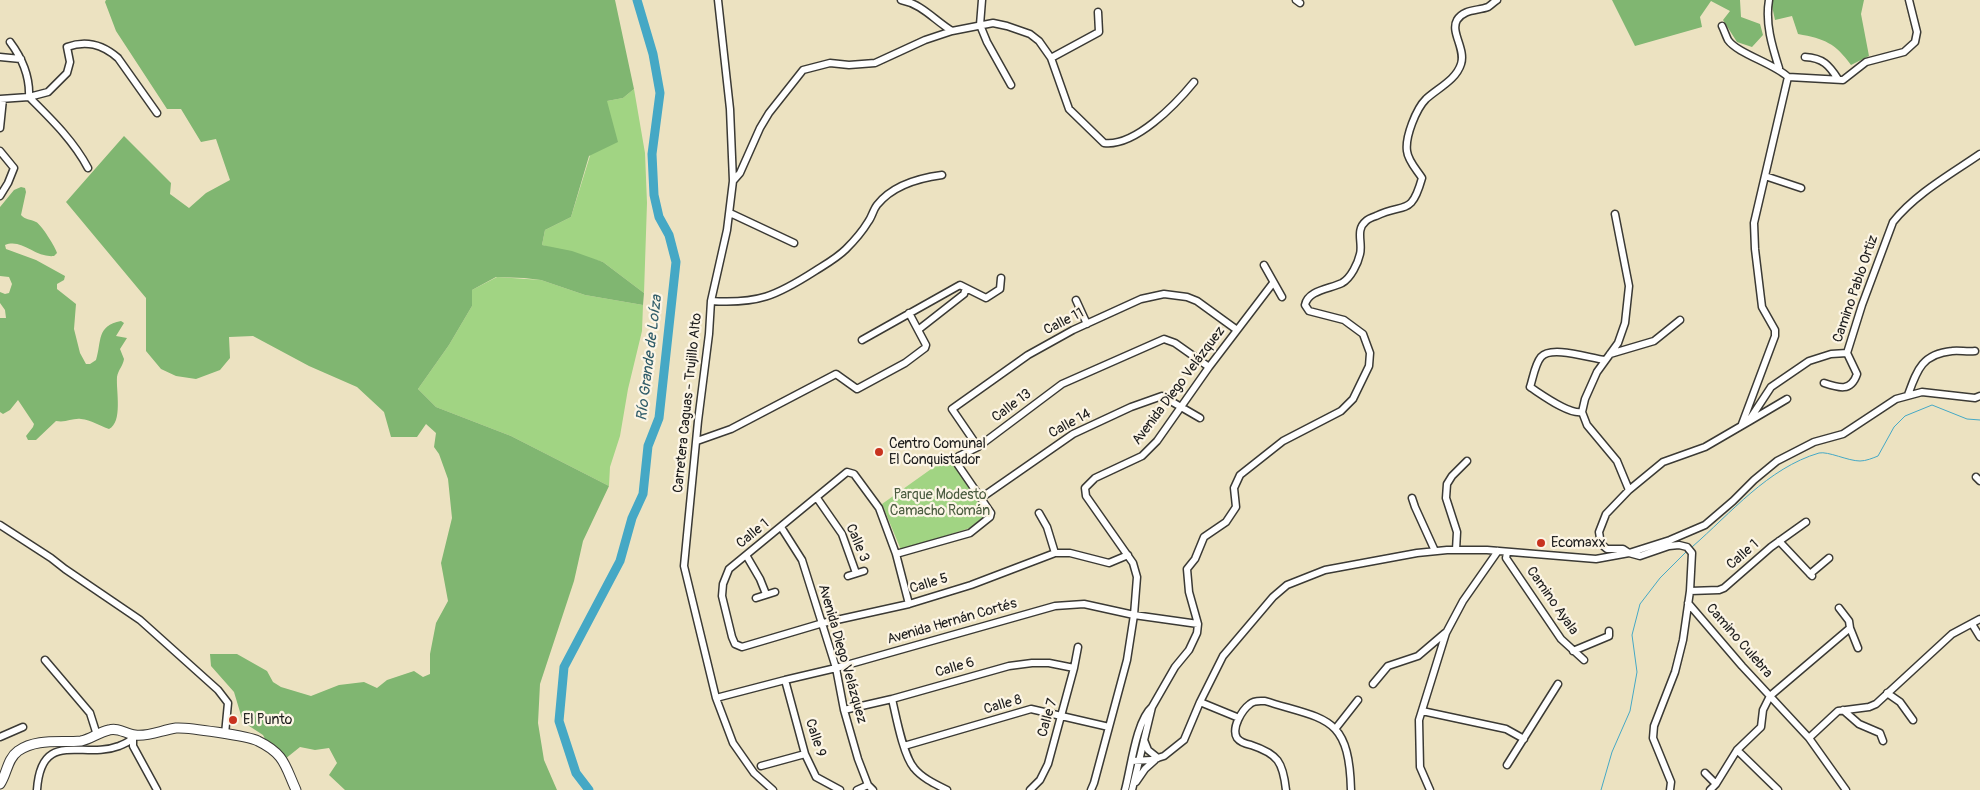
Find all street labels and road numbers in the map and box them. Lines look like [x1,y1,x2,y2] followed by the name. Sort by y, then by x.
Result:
[1830,233,1882,345] street label: Camino Pablo Ortiz
[1041,305,1087,339] street label: Calle 11
[670,312,706,494] street label: Carretera Caguas - Trujillo Alto
[1129,323,1229,449] street label: Avenida Diego Velázquez
[989,386,1035,426] street label: Calle 13
[1046,406,1094,442] street label: Calle 14
[733,516,773,552] street label: Calle 1
[842,522,872,564] street label: Calle 3
[1723,536,1763,574] street label: Calle 1
[1522,564,1582,638] street label: Camino Ayala
[908,570,950,598] street label: Calle 5
[814,582,870,726] street label: Avenida Diego Velázquez
[885,595,1019,649] street label: Avenida Hernán Cortés
[1702,600,1776,682] street label: Camino Culebra
[934,654,976,682] street label: Calle 6
[982,692,1024,718] street label: Calle 8
[1035,697,1061,739] street label: Calle 7
[801,717,829,759] street label: Calle 9

